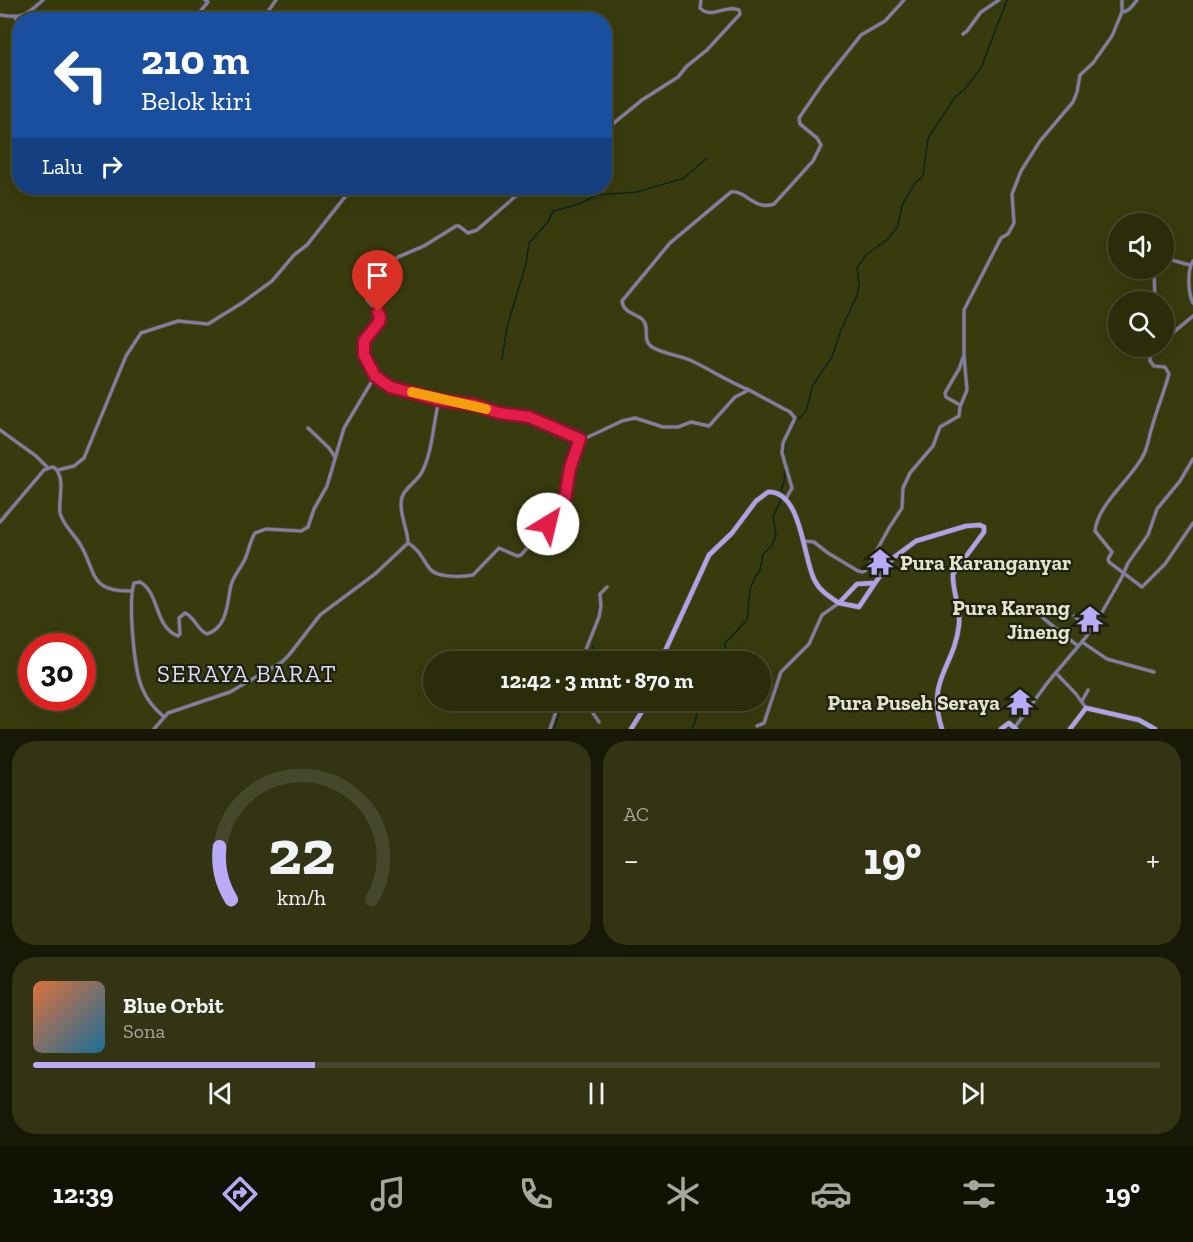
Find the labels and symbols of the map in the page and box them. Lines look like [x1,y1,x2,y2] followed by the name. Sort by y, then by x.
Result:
[352,250,403,312] pin
[516,492,580,556] position arrow
[865,547,895,577] temple icon: Pura Karanganyar
[900,550,1071,575] place label: Pura Karanganyar
[952,595,1070,644] place label: Pura Karang Jineng
[1075,604,1105,634] temple icon: Pura Karang Jineng
[18,633,96,711] speed limit sign: 30
[157,659,337,688] district label: SERAYA BARAT
[1005,687,1035,717] temple icon: Pura Puseh Seraya
[828,690,1000,715] place label: Pura Puseh Seraya

